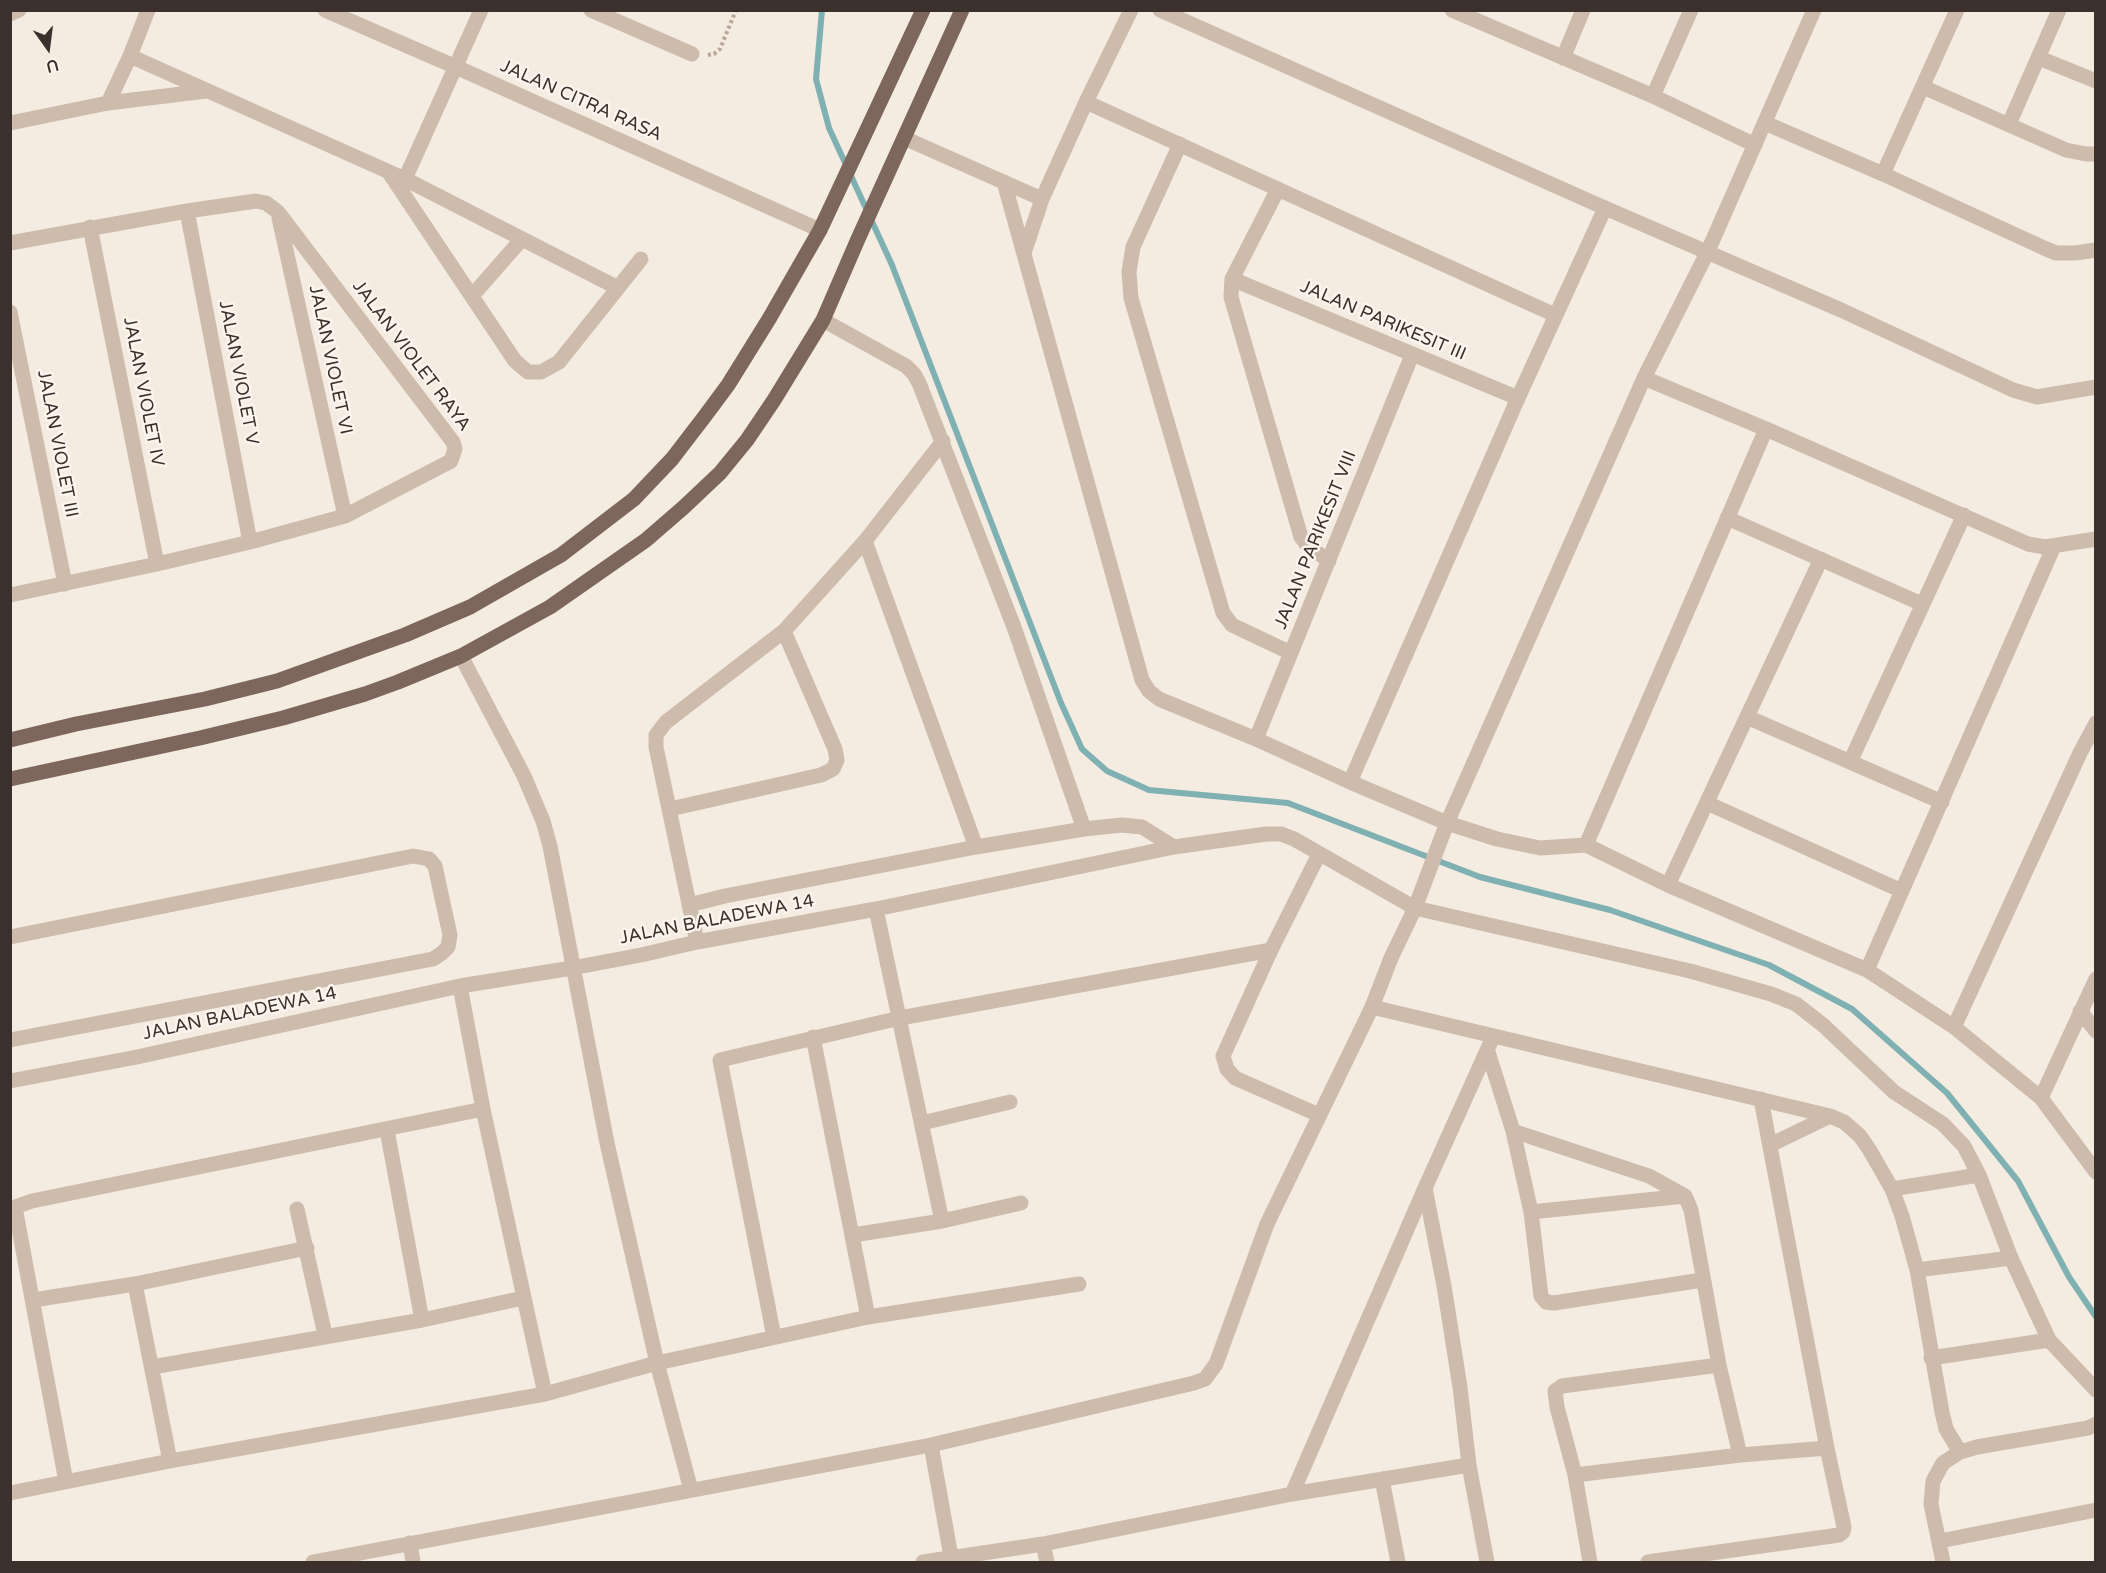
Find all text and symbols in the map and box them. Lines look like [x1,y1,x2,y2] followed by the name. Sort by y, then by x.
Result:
[18,18,78,78] north arrow
[44,54,61,77] text: U
[497,56,665,146] street label: JALAN CITRA RASA
[347,276,475,436] street label: JALAN VIOLET RAYA
[1297,276,1469,366] street label: JALAN PARIKESIT III
[304,284,356,436] street label: JALAN VIOLET VI
[213,299,263,447] street label: JALAN VIOLET V
[118,315,168,469] street label: JALAN VIOLET IV
[32,369,82,519] street label: JALAN VIOLET III
[1270,448,1362,632] street label: JALAN PARIKESIT VIII
[618,891,816,949] street label: JALAN BALADEWA 14
[141,983,339,1045] street label: JALAN BALADEWA 14

